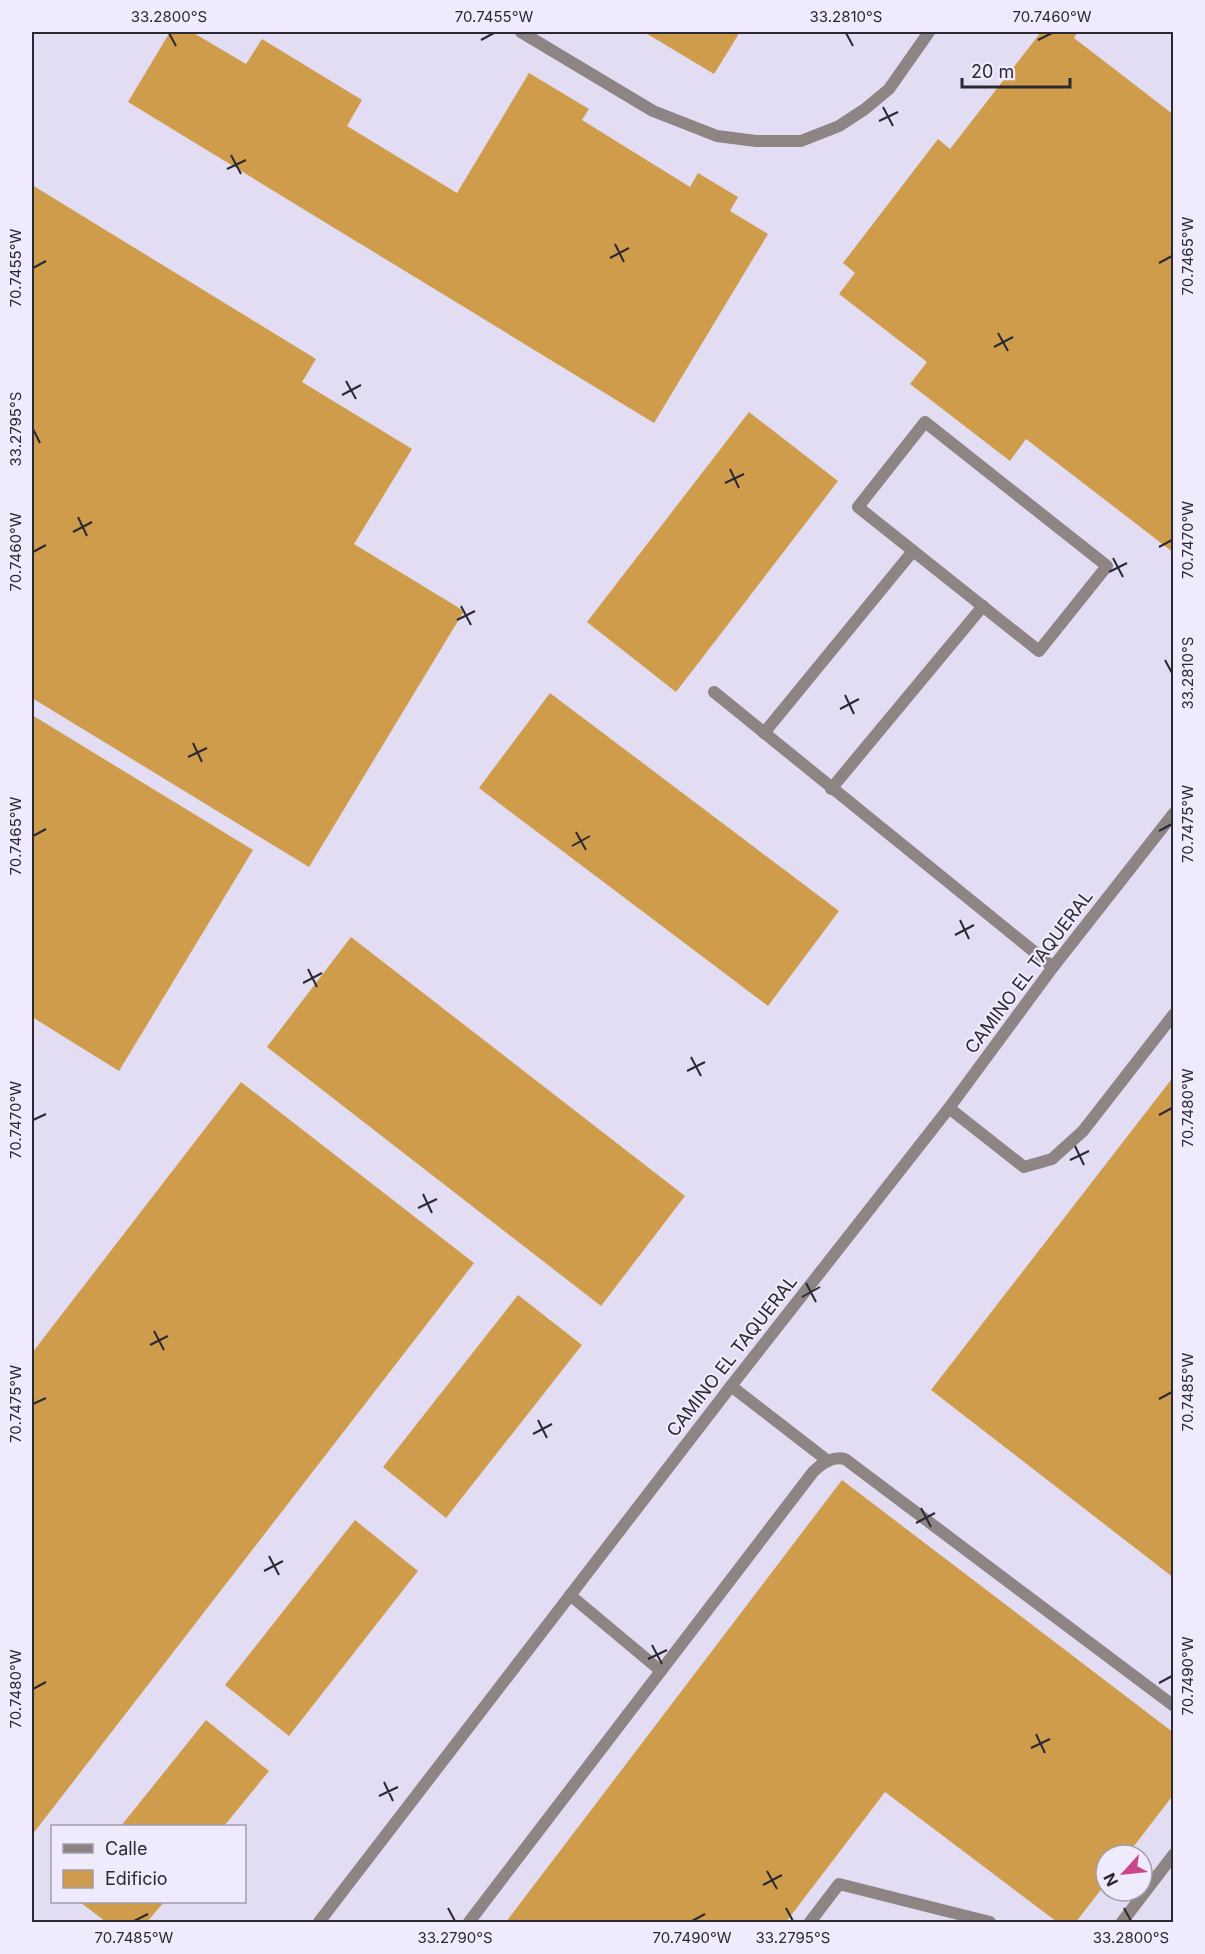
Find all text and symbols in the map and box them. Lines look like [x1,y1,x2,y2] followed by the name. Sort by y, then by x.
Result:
[131,7,207,26] text: 33.2800°S
[455,7,534,26] text: 70.7455°W
[810,7,882,26] text: 33.2810°S
[1012,7,1092,26] text: 70.7460°W
[962,51,1070,89] scale bar
[971,61,1014,82] text: 20 m
[1178,216,1197,295] text: 70.7465°W
[6,228,25,307] text: 70.7455°W
[6,392,25,466] text: 33.2795°S
[1178,501,1197,579] text: 70.7470°W
[6,512,25,592] text: 70.7460°W
[1178,637,1197,709] text: 33.2810°S
[1178,785,1197,863] text: 70.7475°W
[6,796,25,875] text: 70.7465°W
[960,886,1097,1057] street label: CAMINO EL TAQUERAL
[1178,1068,1197,1148] text: 70.7480°W
[6,1081,25,1159] text: 70.7470°W
[662,1271,801,1440] street label: CAMINO EL TAQUERAL
[1178,1352,1197,1431] text: 70.7485°W
[6,1365,25,1443] text: 70.7475°W
[1178,1636,1197,1716] text: 70.7490°W
[6,1649,25,1729] text: 70.7480°W
[51,1825,246,1903] legend
[105,1838,147,1859] text: Calle
[1094,1843,1154,1903] north arrow
[105,1868,168,1889] text: Edificio
[1099,1870,1122,1890] text: N
[95,1928,174,1947] text: 70.7485°W
[417,1928,493,1947] text: 33.2790°S
[652,1928,732,1947] text: 70.7490°W
[756,1928,830,1947] text: 33.2795°S
[1093,1928,1169,1947] text: 33.2800°S

